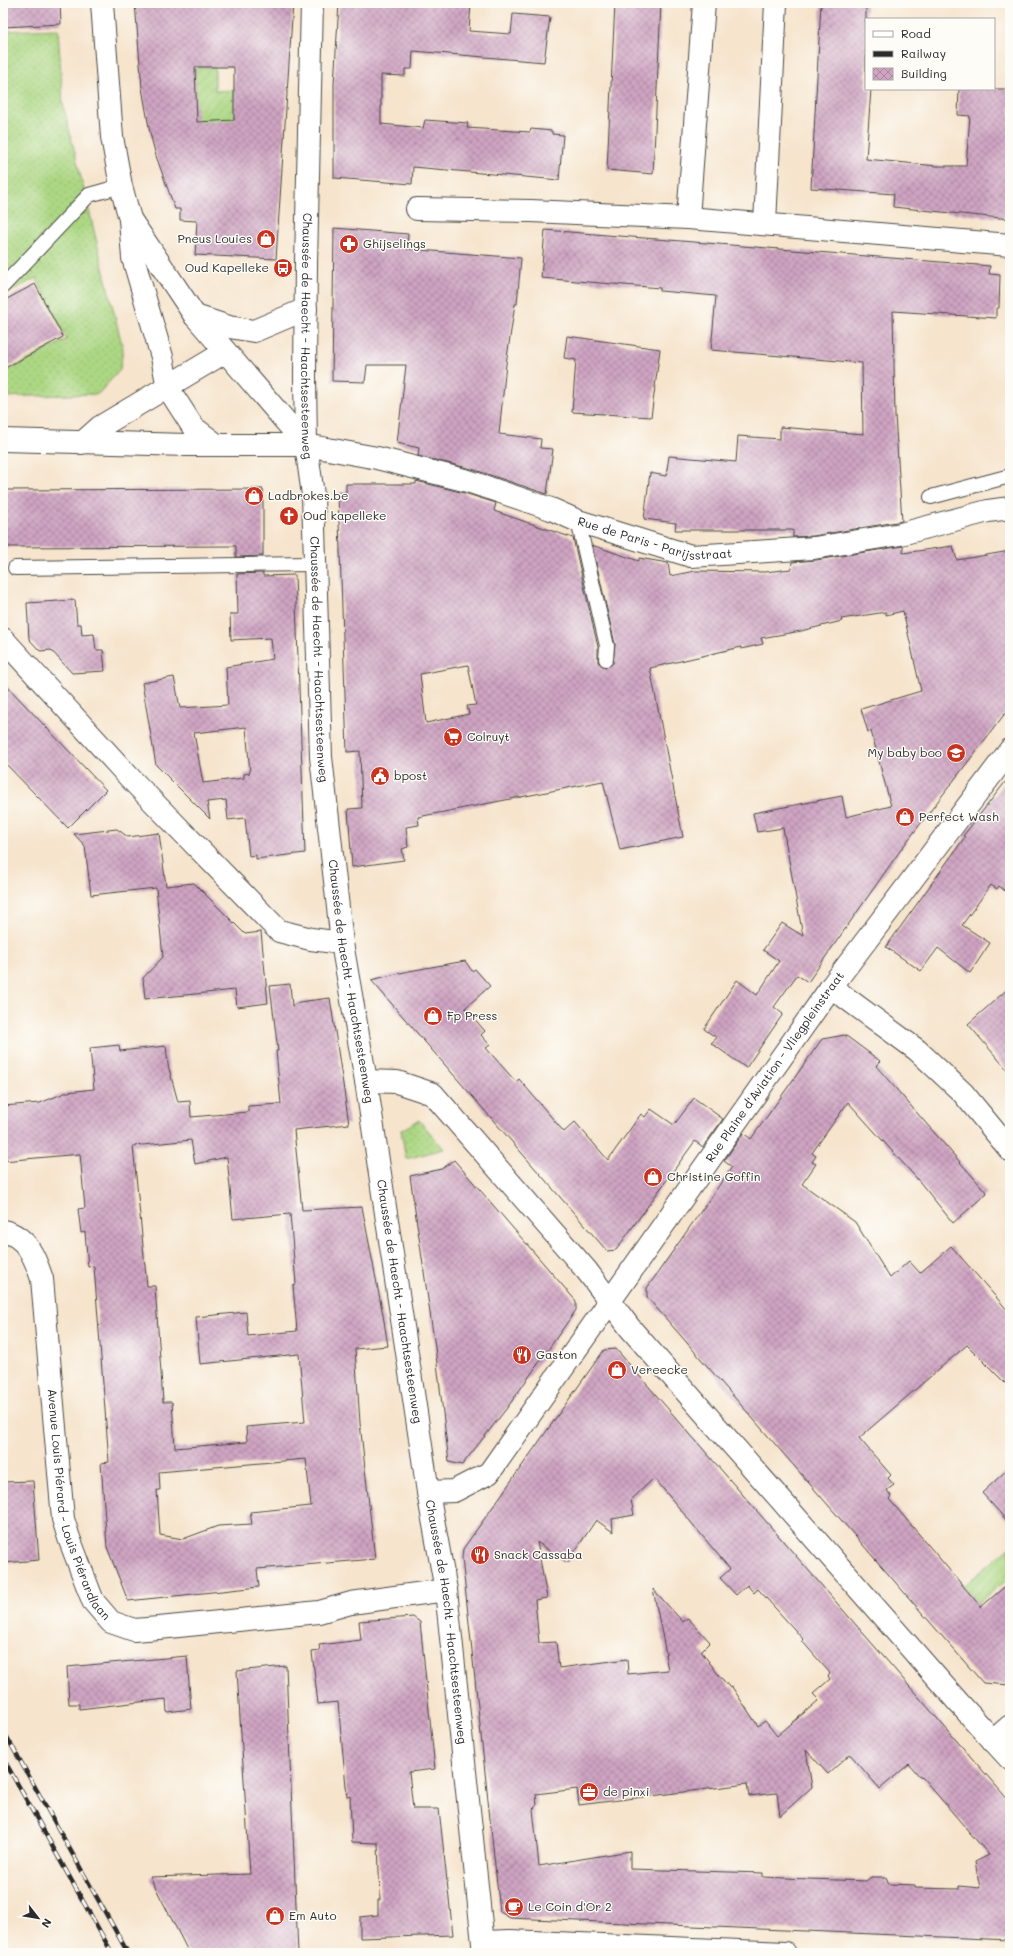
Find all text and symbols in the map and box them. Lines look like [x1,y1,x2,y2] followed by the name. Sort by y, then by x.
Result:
[865,18,995,90] legend
[901,25,931,41] text: Road
[901,45,946,61] text: Railway
[901,65,947,81] text: Building
[298,213,317,460] street label: Chaussée de Haecht - Haachtsesteenweg
[255,228,277,250] shop icon: Pneus Louies
[177,230,252,246] place label: Pneus Louies
[338,233,360,255] pharmacy icon: Ghijselings
[363,235,426,251] place label: Ghijselings
[272,257,294,279] bus stop icon: Oud Kapelleke
[185,259,269,275] place label: Oud Kapelleke
[243,485,265,507] shop icon: Ladbrokes.be
[268,487,348,503] place label: Ladbrokes.be
[278,505,300,527] church icon: Oud kapelleke
[303,507,386,523] place label: Oud kapelleke
[576,512,733,563] street label: Rue de Paris - Parijsstraat
[307,536,333,783] street label: Chaussée de Haecht - Haachtsesteenweg
[442,726,464,748] supermarket icon: Colruyt
[467,728,510,744] place label: Colruyt
[945,742,967,764] school or university icon: My baby boo
[868,744,942,760] place label: My baby boo
[369,765,391,787] public building icon: bpost
[394,767,427,783] place label: bpost
[894,806,916,828] shop icon: Perfect Wash
[919,808,999,824] place label: Perfect Wash
[326,858,378,1104] street label: Chaussée de Haecht - Haachtsesteenweg
[701,968,847,1165] street label: Rue Plaine d'Aviation - Vliegpleinstraat
[422,1005,444,1027] shop icon: Fp Press
[447,1007,498,1023] place label: Fp Press
[642,1166,664,1188] shop icon: Christine Goffin
[667,1168,760,1184] place label: Christine Goffin
[374,1178,427,1424] street label: Chaussée de Haecht - Haachtsesteenweg
[511,1344,533,1366] restaurant icon: Gaston
[536,1346,577,1362] place label: Gaston
[606,1359,628,1381] shop icon: Vereecke
[631,1361,688,1377] place label: Vereecke
[45,1388,115,1623] street label: Avenue Louis Piérard - Louis Piérardlaan
[423,1498,471,1745] street label: Chaussée de Haecht - Haachtsesteenweg
[469,1544,491,1566] restaurant icon: Snack Cassaba
[494,1546,582,1562] place label: Snack Cassaba
[578,1781,600,1803] office icon: de pinxi
[603,1783,649,1799] place label: de pinxi
[503,1896,525,1918] cafe icon: Le Coin d'Or 2
[18,1898,58,1938] north arrow
[528,1898,612,1914] place label: Le Coin d'Or 2
[264,1905,286,1927] shop icon: Em Auto
[289,1907,337,1923] place label: Em Auto
[38,1916,56,1931] text: N

